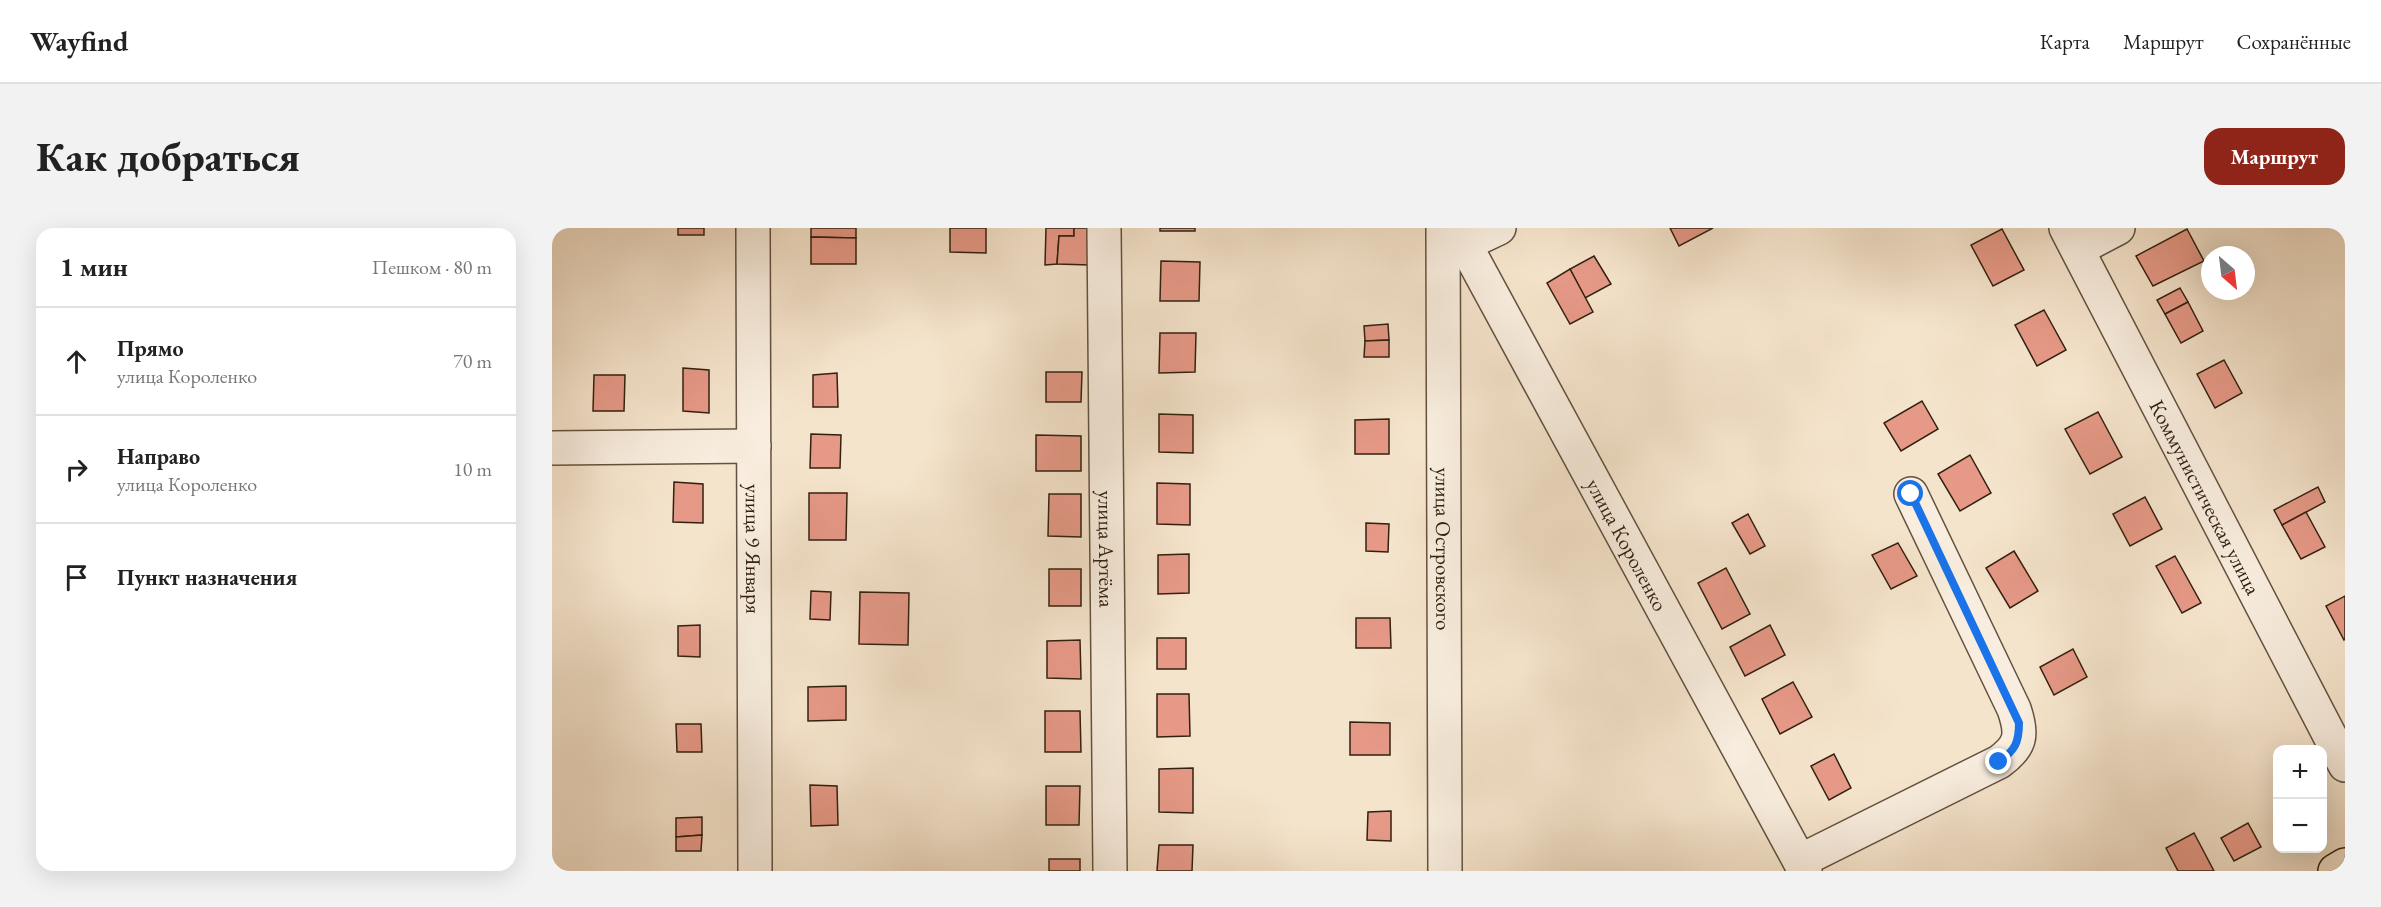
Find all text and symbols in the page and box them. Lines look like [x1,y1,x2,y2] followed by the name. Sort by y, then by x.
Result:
[30,23,128,59] text: Wayfind
[2040,28,2090,55] text: Карта
[2123,28,2204,55] text: Маршрут
[2237,28,2351,55] text: Сохранённые
[2204,128,2345,185] button: Маршрут
[36,129,300,184] text: Как добраться
[2201,246,2255,300] north arrow
[60,250,128,284] text: 1 мин
[372,254,492,280] text: Пешком · 80 m
[117,334,184,363] text: Прямо
[60,345,93,378] icon: ahead
[453,348,492,374] text: 70 m
[117,363,257,389] text: улица Короленко
[2144,395,2268,599] street label: Коммунистическая улица
[117,442,200,471] text: Направо
[60,453,93,486] icon: right
[453,456,492,482] text: 10 m
[1430,468,1458,630] street label: улица Островского
[117,471,257,497] text: улица Короленко
[1581,473,1675,616] street label: улица Короленко
[1897,480,1923,506] route start
[740,484,768,614] street label: улица 9 Января
[1093,490,1121,608] street label: улица Артёма
[60,561,93,594] icon: arrive
[117,563,297,592] text: Пункт назначения
[2273,745,2327,853] map controls
[2273,745,2327,799] button: +
[1985,748,2011,774] route end
[2273,799,2327,853] button: −

